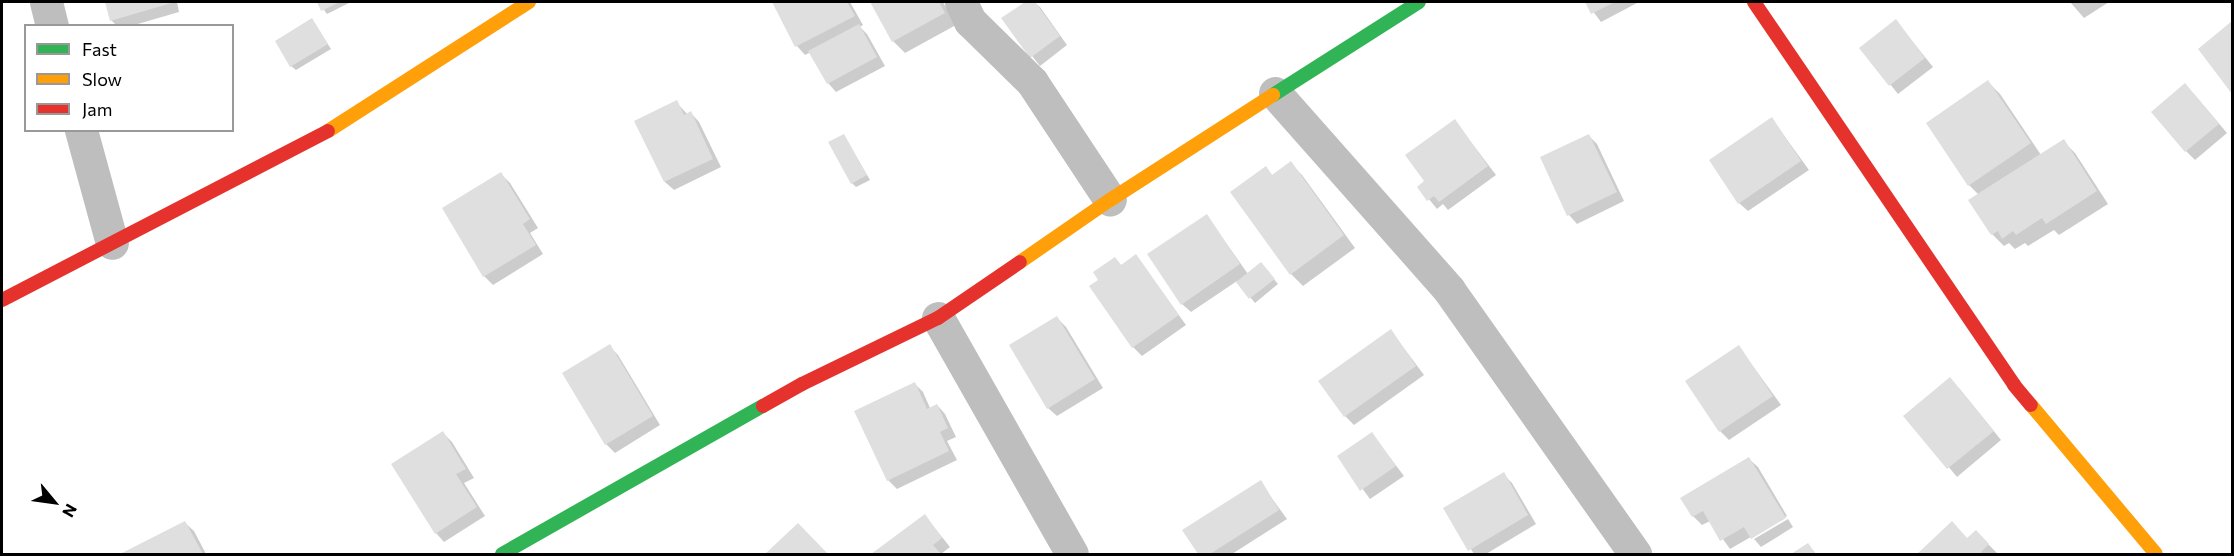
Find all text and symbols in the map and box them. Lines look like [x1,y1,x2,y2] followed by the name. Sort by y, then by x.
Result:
[24,24,234,132] legend
[82,38,117,60] text: Fast
[82,68,122,90] text: Slow
[82,98,112,120] text: Jam
[24,472,84,532] north arrow
[59,501,81,521] text: N

